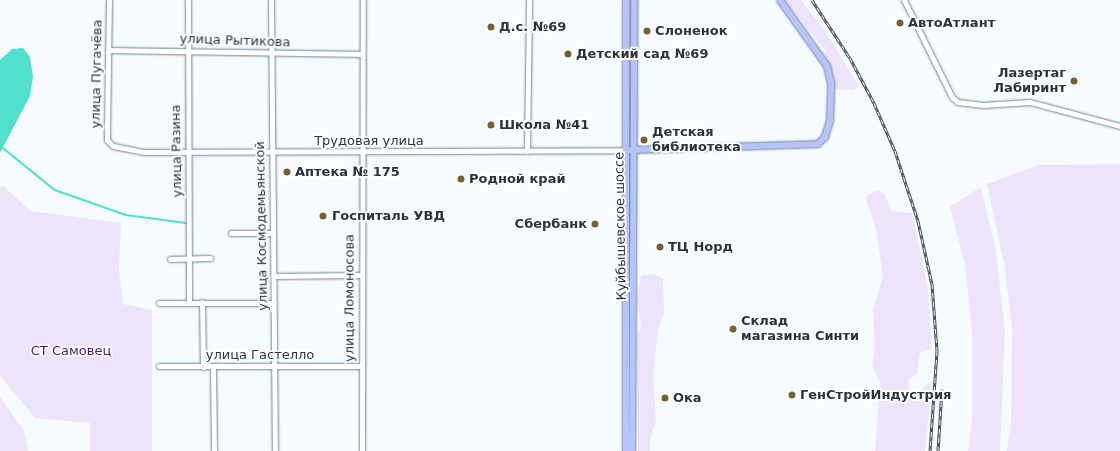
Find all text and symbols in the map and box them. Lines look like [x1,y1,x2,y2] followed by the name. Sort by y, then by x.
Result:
[908,15,995,31] place label: АвтоАтлант
[895,18,905,28] marker: АвтоАтлант
[88,19,106,129] street label: улица Пугачёва
[499,19,566,35] place label: Д.с. №69
[486,22,496,32] marker: Д.с. №69
[655,23,728,39] place label: Слоненок
[642,26,652,36] marker: Слоненок
[179,31,291,51] street label: улица Рытикова
[576,46,708,62] place label: Детский сад №69
[563,49,573,59] marker: Детский сад №69
[993,66,1066,97] place label: Лазертаг Лабиринт
[1069,76,1079,86] marker: Лазертаг Лабиринт
[168,104,186,198] street label: улица Разина
[499,117,589,133] place label: Школа №41
[486,120,496,130] marker: Школа №41
[652,125,741,156] place label: Детская библиотека
[314,133,424,149] street label: Трудовая улица
[639,135,649,145] marker: Детская библиотека
[253,141,271,311] street label: улица Космодемьянской
[612,152,630,300] street label: Куйбышевское шоссе
[295,164,400,180] place label: Аптека № 175
[282,167,292,177] marker: Аптека № 175
[469,171,566,187] place label: Родной край
[456,174,466,184] marker: Родной край
[332,208,445,224] place label: Госпиталь УВД
[317,210,329,222] marker: Госпиталь УВД
[515,216,587,232] place label: Сбербанк
[590,219,600,229] marker: Сбербанк
[342,234,358,362] street label: улица Ломоносова
[668,239,733,255] place label: ТЦ Норд
[655,242,665,252] marker: ТЦ Норд
[741,314,859,345] place label: Склад магазина Синти
[728,324,738,334] marker: Склад магазина Синти
[31,343,111,359] park label: СТ Самовец
[206,347,314,363] street label: улица Гастелло
[800,387,951,403] place label: ГенСтройИндустрия
[673,390,702,406] place label: Ока
[787,390,797,400] marker: ГенСтройИндустрия
[660,393,670,403] marker: Ока

